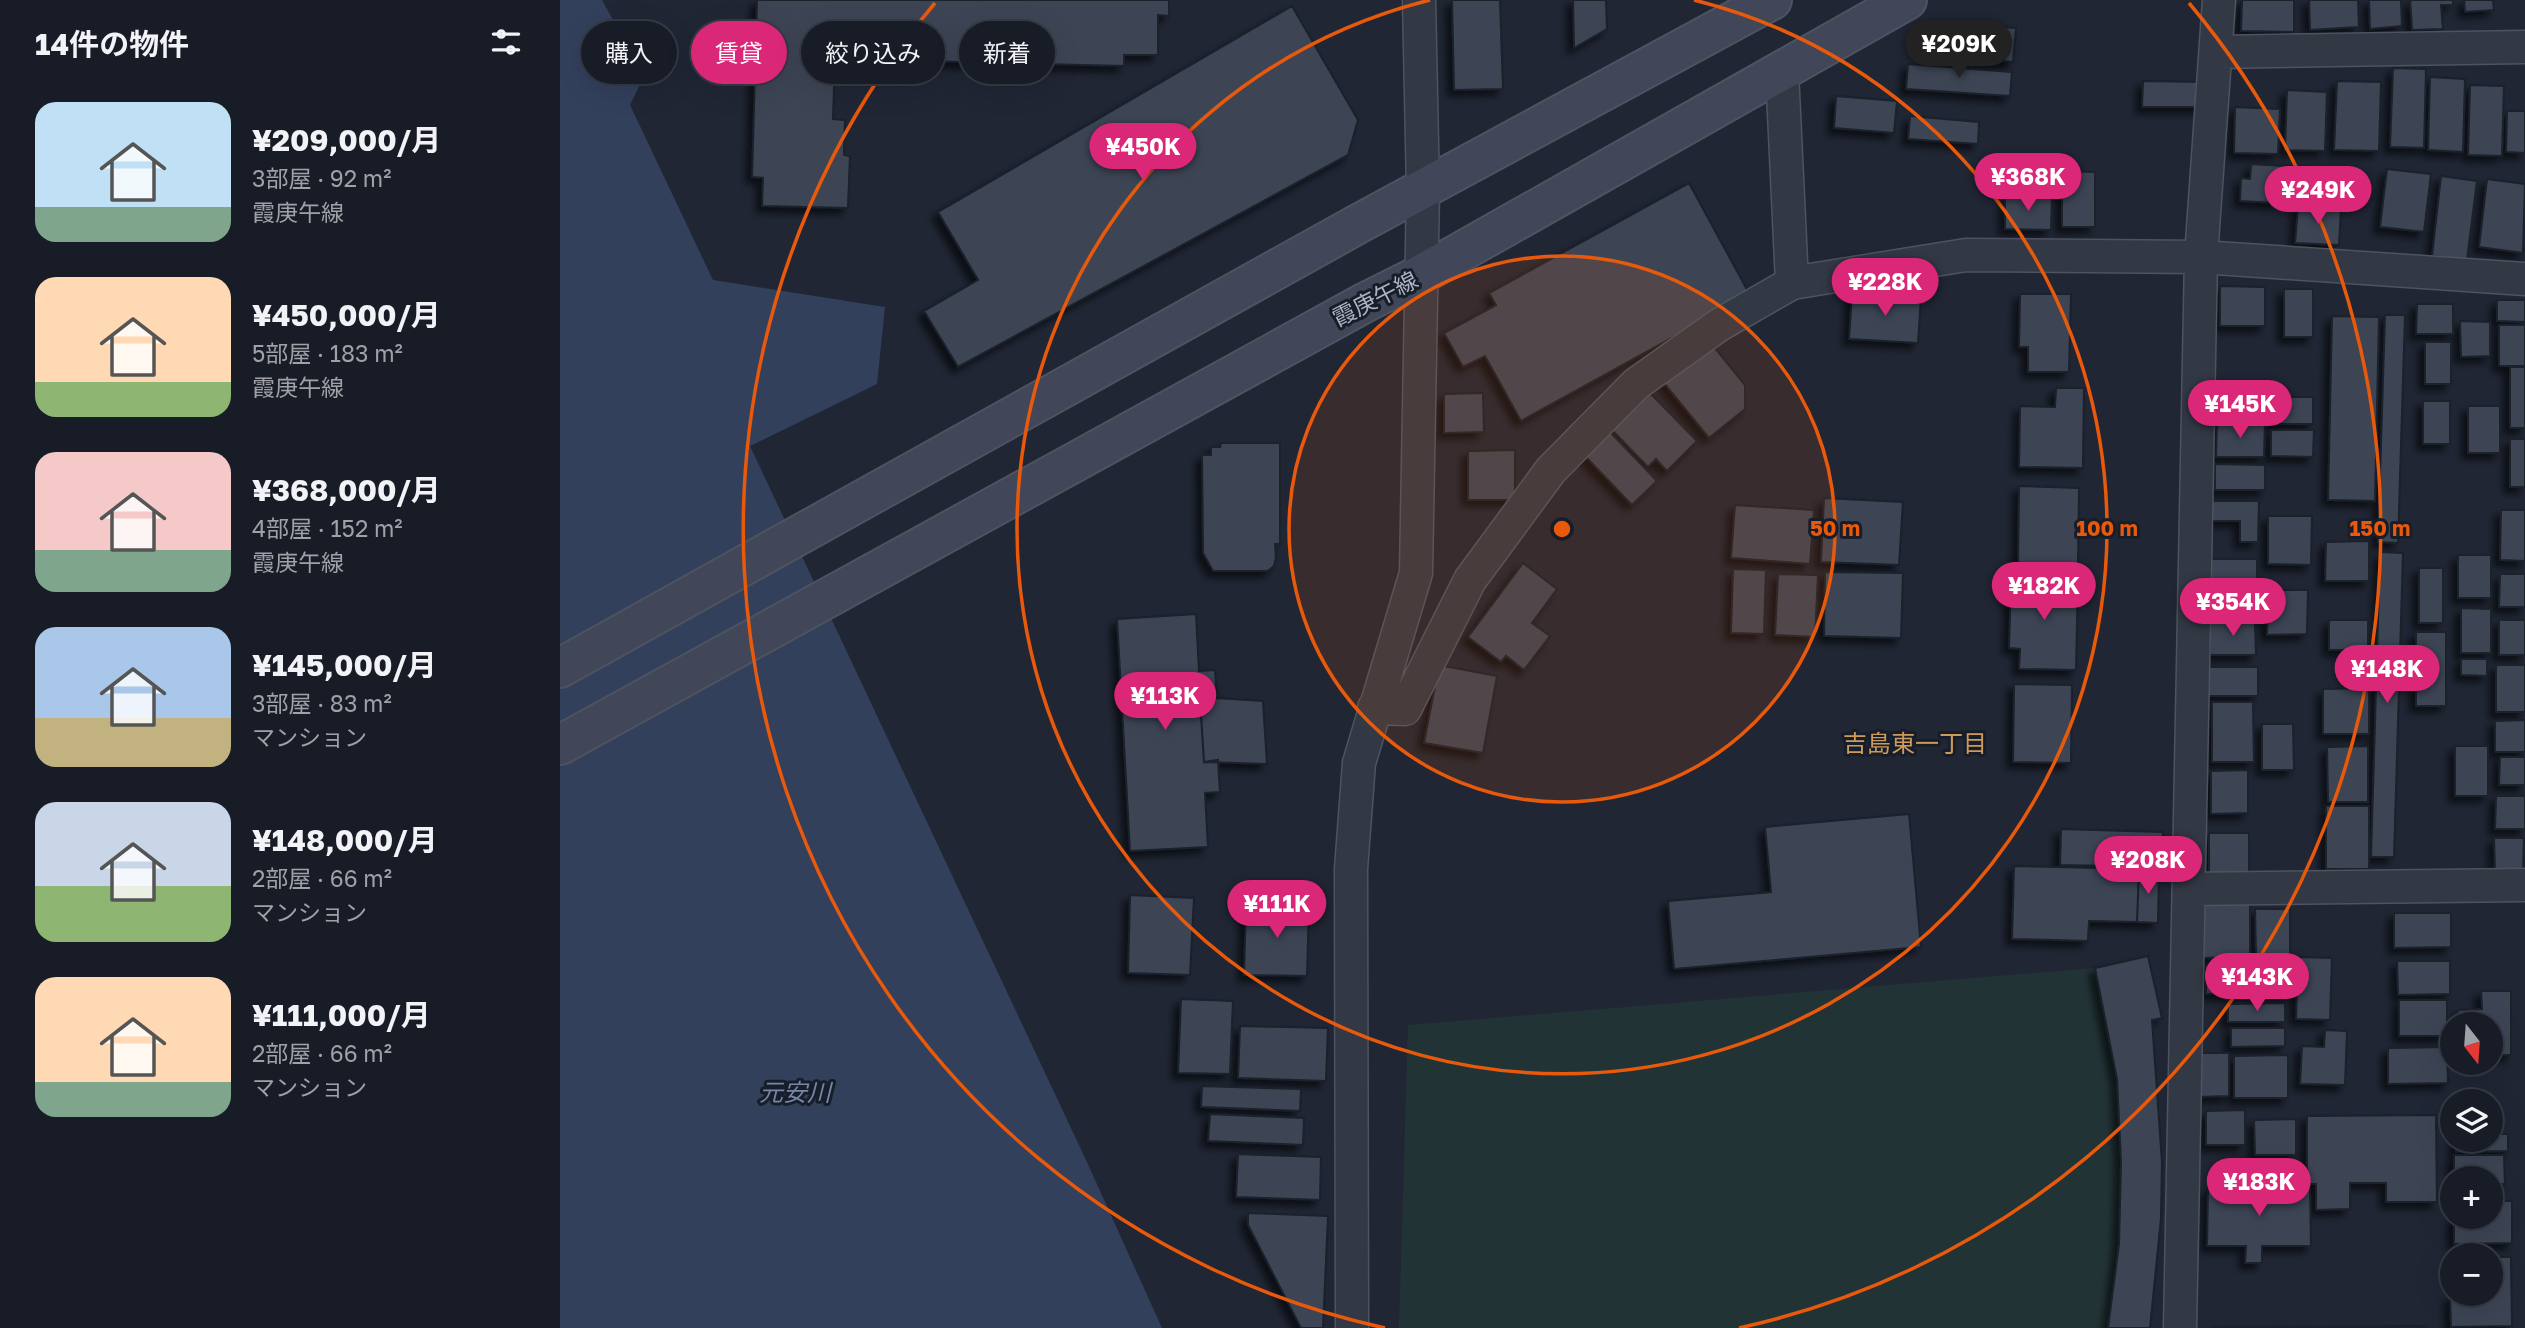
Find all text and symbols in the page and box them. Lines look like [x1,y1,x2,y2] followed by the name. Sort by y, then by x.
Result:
[1910,20,2008,80] pin: ¥209K
[581,21,677,84] chip: 購入
[691,21,787,84] chip: 賃貸
[801,21,945,84] chip: 絞り込み
[959,21,1055,84] chip: 新着
[487,23,525,61] icon: filters
[35,26,189,62] text: 14件の物件
[1921,29,1997,57] text: ¥209K
[252,122,441,158] text: ¥209,000/月
[1094,124,1192,183] pin: ¥450K
[91,130,175,214] icon: home
[1105,132,1181,160] text: ¥450K
[1979,154,2077,213] pin: ¥368K
[1990,162,2066,190] text: ¥368K
[252,164,392,192] text: 3部屋 · 92 m²
[2269,166,2367,226] pin: ¥249K
[2281,175,2355,203] text: ¥249K
[252,198,344,226] text: 霞庚午線
[1836,258,1934,318] pin: ¥228K
[1327,265,1422,331] street label: 霞庚午線
[1848,267,1922,295] text: ¥228K
[252,297,441,333] text: ¥450,000/月
[91,305,175,389] icon: home
[252,339,403,367] text: 5部屋 · 183 m²
[252,373,344,401] text: 霞庚午線
[2191,380,2289,440] pin: ¥145K
[2204,389,2276,417] text: ¥145K
[252,472,441,508] text: ¥368,000/月
[91,480,175,564] icon: home
[252,514,403,542] text: 4部屋 · 152 m²
[1810,515,1860,541] text: 50 m
[2076,515,2138,541] text: 100 m
[2350,515,2410,541] text: 150 m
[1550,517,1574,541] centre of rings
[252,548,344,576] text: 霞庚午線
[1995,562,2093,622] pin: ¥182K
[2008,571,2080,599] text: ¥182K
[2184,578,2282,638] pin: ¥354K
[2196,587,2270,615] text: ¥354K
[2338,646,2436,705] pin: ¥148K
[252,647,437,683] text: ¥145,000/月
[2351,654,2423,682] text: ¥148K
[91,655,175,739] icon: home
[1116,672,1214,732] pin: ¥113K
[1130,681,1200,709] text: ¥113K
[252,689,392,717] text: 3部屋 · 83 m²
[252,723,367,751] text: マンション
[1843,728,1987,757] district label: 吉島東一丁目
[252,822,438,858] text: ¥148,000/月
[91,830,175,914] icon: home
[2099,836,2197,896] pin: ¥208K
[2110,845,2186,873] text: ¥208K
[252,864,392,892] text: 2部屋 · 66 m²
[1228,880,1326,940] pin: ¥111K
[1243,889,1311,917] text: ¥111K
[252,898,367,926] text: マンション
[2208,954,2306,1013] pin: ¥143K
[2221,962,2293,990] text: ¥143K
[252,997,431,1033] text: ¥111,000/月
[91,1005,175,1089] icon: home
[2440,1012,2502,1074] north arrow
[2440,1012,2503,1306] map controls
[252,1039,392,1067] text: 2部屋 · 66 m²
[252,1073,367,1101] text: マンション
[759,1077,834,1106] water label: 元安川
[2440,1089,2503,1152] button: layers
[2210,1158,2308,1218] pin: ¥183K
[2440,1166,2503,1229] button: +
[2223,1167,2295,1195] text: ¥183K
[2440,1243,2503,1306] button: −

